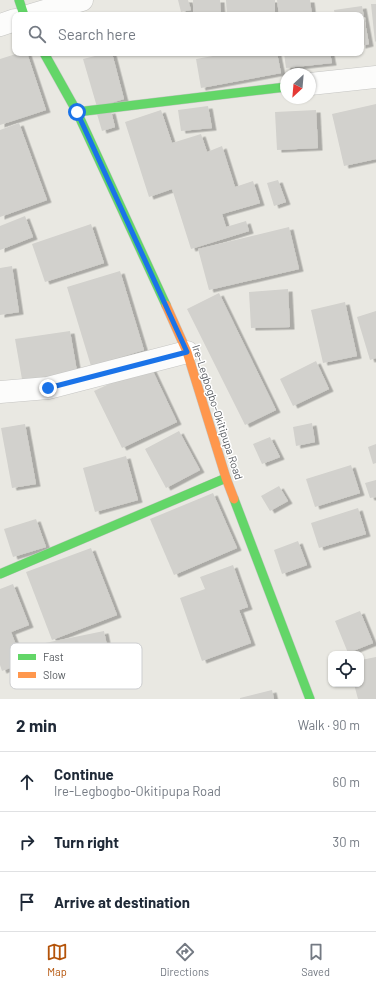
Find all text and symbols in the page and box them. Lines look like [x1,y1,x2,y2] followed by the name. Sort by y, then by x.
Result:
[12,12,364,56] search box
[26,23,48,45] icon: search
[58,25,136,43] text: Search here
[280,68,316,104] north arrow
[68,103,86,121] route start
[190,343,246,481] street label: Ire-Legbogbo-Okitipupa Road
[39,379,57,397] route end
[10,643,142,689] legend
[43,650,64,663] text: Fast
[328,651,364,687] map controls
[328,651,364,687] button: locate
[43,668,66,681] text: Slow
[16,715,57,735] text: 2 min
[298,717,360,733] text: Walk · 90 m
[54,765,114,783] text: Continue
[16,771,38,793] icon: ahead
[333,774,360,790] text: 60 m
[54,783,221,799] text: Ire-Legbogbo-Okitipupa Road
[16,831,38,853] icon: right
[54,833,119,851] text: Turn right
[333,834,360,850] text: 30 m
[16,891,38,913] icon: arrive
[54,893,190,911] text: Arrive at destination
[46,941,68,978] tab: Map
[160,941,209,978] tab: Directions
[301,941,330,978] tab: Saved

